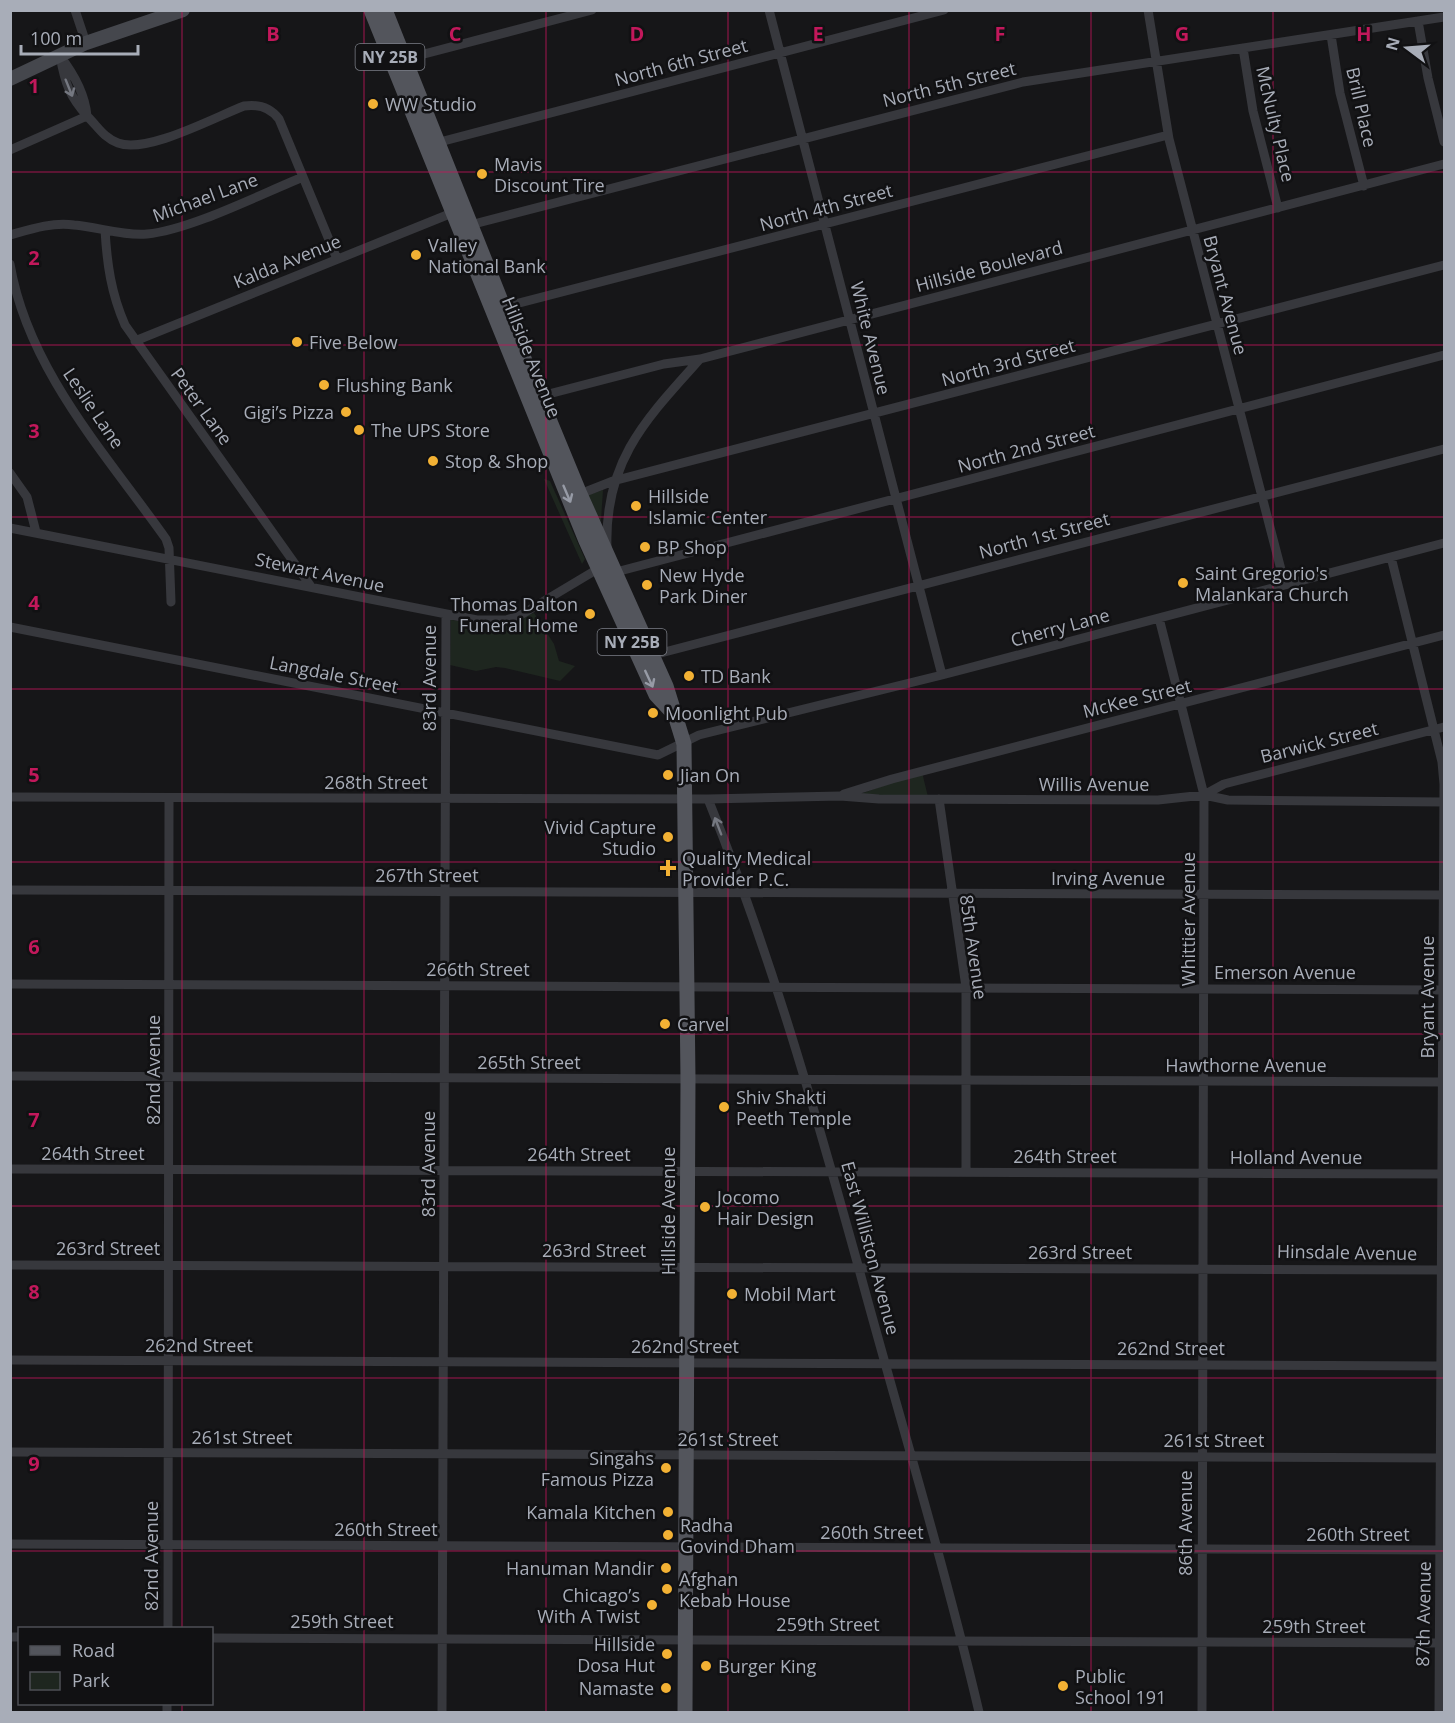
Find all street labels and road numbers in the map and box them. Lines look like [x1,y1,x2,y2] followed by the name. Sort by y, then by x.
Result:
[612,33,750,91] street label: North 6th Street
[356,44,424,70] road number: NY 25B
[880,56,1018,112] street label: North 5th Street
[1251,64,1301,184] street label: McNulty Place
[1341,65,1383,149] street label: Brill Place
[149,167,261,227] street label: Michael Lane
[757,178,895,236] street label: North 4th Street
[230,229,344,293] street label: Kalda Avenue
[1199,233,1253,357] street label: Bryant Avenue
[913,235,1065,297] street label: Hillside Boulevard
[845,279,897,397] street label: White Avenue
[497,293,567,421] street label: Hillside Avenue
[938,333,1078,391] street label: North 3rd Street
[58,363,130,453] street label: Leslie Lane
[166,363,238,449] street label: Peter Lane
[955,418,1097,478] street label: North 2nd Street
[976,506,1112,564] street label: North 1st Street
[253,547,387,597] street label: Stewart Avenue
[1008,602,1112,652] street label: Cherry Lane
[417,625,441,731] street label: 83rd Avenue
[598,629,666,655] road number: NY 25B
[267,650,401,698] street label: Langdale Street
[1080,673,1194,723] street label: McKee Street
[1258,716,1380,768] street label: Barwick Street
[324,770,428,794] street label: 268th Street
[1039,772,1149,796] street label: Willis Avenue
[1176,852,1200,986] street label: Whittier Avenue
[375,863,479,887] street label: 267th Street
[1051,866,1165,890] street label: Irving Avenue
[955,893,993,1001] street label: 85th Avenue
[1415,936,1439,1058] street label: Bryant Avenue
[426,957,530,981] street label: 266th Street
[1214,960,1356,984] street label: Emerson Avenue
[141,1015,165,1125] street label: 82nd Avenue
[477,1050,581,1074] street label: 265th Street
[1165,1053,1327,1077] street label: Hawthorne Avenue
[416,1111,440,1217] street label: 83rd Avenue
[41,1141,145,1165] street label: 264th Street
[527,1142,631,1166] street label: 264th Street
[1013,1144,1117,1168] street label: 264th Street
[1230,1145,1362,1169] street label: Holland Avenue
[656,1147,680,1275] street label: Hillside Avenue
[836,1159,906,1337] street label: East Williston Avenue
[56,1236,160,1260] street label: 263rd Street
[542,1238,646,1262] street label: 263rd Street
[1277,1239,1417,1265] street label: Hinsdale Avenue
[1028,1240,1132,1264] street label: 263rd Street
[145,1333,253,1357] street label: 262nd Street
[631,1334,739,1358] street label: 262nd Street
[1117,1336,1225,1360] street label: 262nd Street
[192,1425,292,1449] street label: 261st Street
[678,1427,778,1451] street label: 261st Street
[1164,1428,1264,1452] street label: 261st Street
[1173,1470,1197,1576] street label: 86th Avenue
[139,1501,163,1611] street label: 82nd Avenue
[334,1517,438,1541] street label: 260th Street
[820,1520,924,1544] street label: 260th Street
[1306,1522,1410,1546] street label: 260th Street
[1410,1561,1436,1667] street label: 87th Avenue
[290,1609,394,1633] street label: 259th Street
[776,1612,880,1636] street label: 259th Street
[1262,1614,1366,1638] street label: 259th Street

